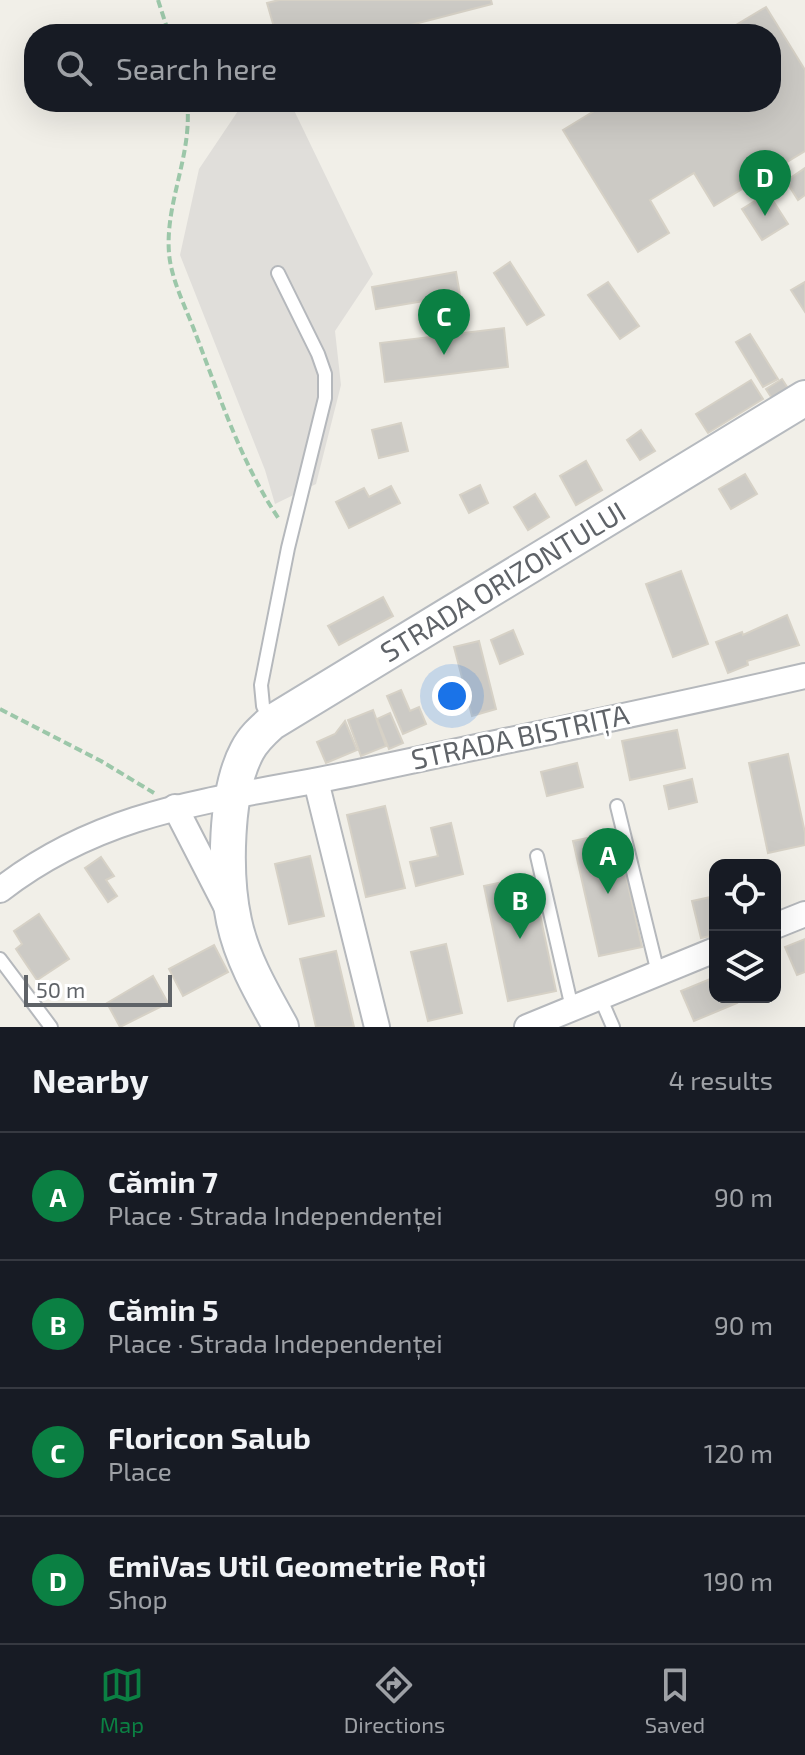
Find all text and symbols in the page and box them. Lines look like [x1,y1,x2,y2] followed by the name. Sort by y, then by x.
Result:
[24,24,781,112] search box
[52,46,96,90] icon: search
[116,50,277,86] text: Search here
[739,150,791,216] pin: D
[418,289,470,355] pin: C
[374,494,631,668] street label: STRADA ORIZONTULUI
[432,676,472,716] your location
[408,696,633,778] street label: STRADA BISTRIȚA
[582,828,634,894] pin: A
[709,859,781,1003] map controls
[709,859,781,931] button: locate
[494,873,546,939] pin: B
[709,931,781,1003] button: layers
[24,971,172,1007] scale bar
[36,976,85,1002] text: 50 m
[32,1059,149,1100] text: Nearby
[668,1064,773,1095] text: 4 results
[108,1163,218,1199] text: Cămin 7
[50,1181,66,1212] text: A
[714,1181,773,1212] text: 90 m
[108,1199,443,1230] text: Place · Strada Independenței
[108,1291,219,1327] text: Cămin 5
[50,1309,66,1340] text: B
[714,1309,773,1340] text: 90 m
[108,1327,443,1358] text: Place · Strada Independenței
[108,1419,311,1455] text: Floricon Salub
[50,1437,66,1468] text: C
[704,1437,773,1468] text: 120 m
[108,1455,172,1486] text: Place
[108,1547,486,1583] text: EmiVas Util Geometrie Roți
[49,1565,67,1596] text: D
[704,1565,773,1596] text: 190 m
[108,1583,168,1614] text: Shop
[100,1663,144,1737] tab: Map
[344,1663,445,1737] tab: Directions
[645,1663,705,1737] tab: Saved

